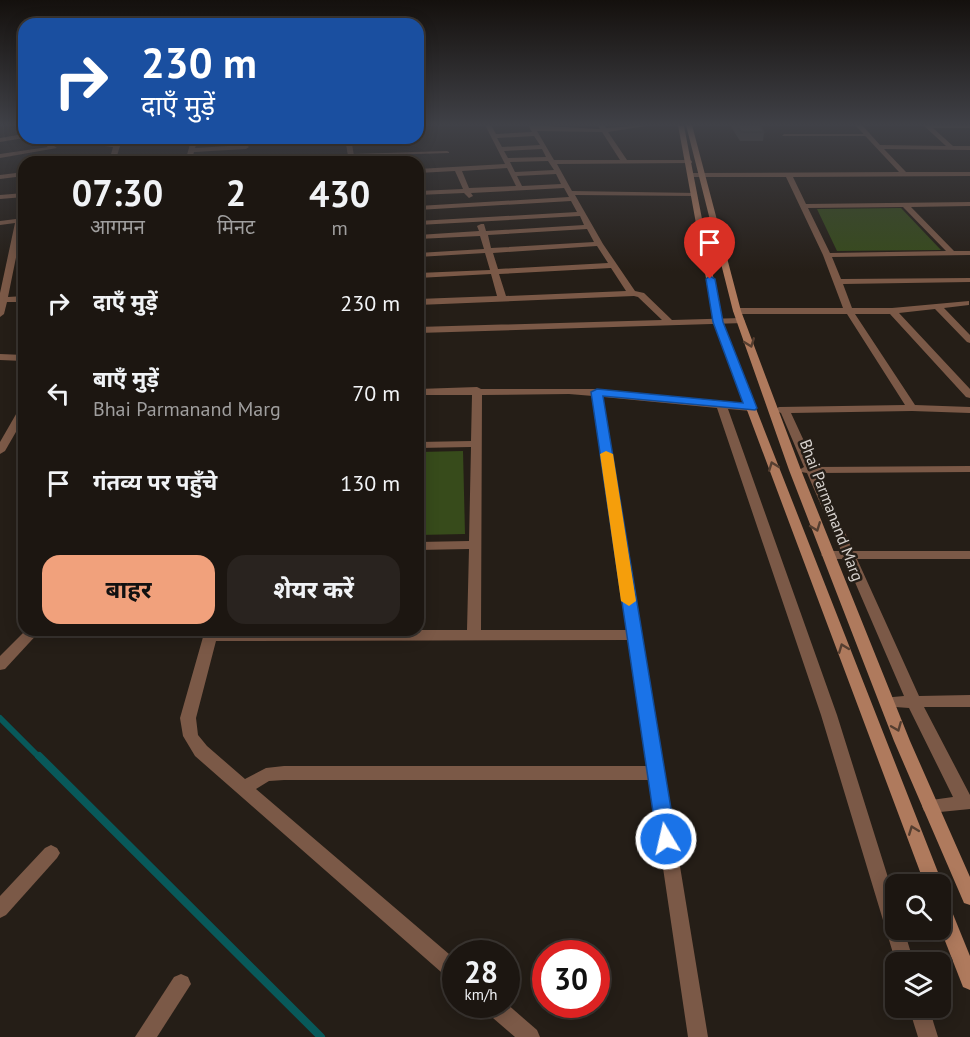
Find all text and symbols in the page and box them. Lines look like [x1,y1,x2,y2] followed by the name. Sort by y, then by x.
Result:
[141,35,257,90] text: 230 m
[42,42,120,120] icon: right
[141,88,215,122] text: दाएँ मुड़ें
[72,169,163,216] text: 07:30
[226,169,246,216] text: 2
[309,170,370,217] text: 430
[90,214,145,240] text: आगमन
[217,214,255,240] text: मिनट
[331,215,348,241] text: m
[684,217,735,279] pin
[693,226,726,259] icon: arrive
[42,287,75,320] icon: right
[93,288,158,316] text: दाएँ मुड़ें
[340,289,400,317] text: 230 m
[742,338,755,348] one-way arrow
[93,365,159,393] text: बाएँ मुड़ें
[42,377,75,410] icon: left
[352,379,400,407] text: 70 m
[93,396,281,422] text: Bhai Parmanand Marg
[796,436,868,584] street label: Bhai Parmanand Marg
[768,461,781,472] one-way arrow
[42,467,75,500] icon: arrive
[93,468,217,496] text: गंतव्य पर पहुँचे
[340,469,400,497] text: 130 m
[809,521,822,531] one-way arrow
[42,555,215,624] button: बाहर
[227,555,400,624] button: शेयर करें
[838,643,850,654] one-way arrow
[890,721,902,732] one-way arrow
[634,807,698,871] position arrow
[908,826,920,837] one-way arrow
[885,874,951,1018] map controls
[885,874,951,940] button: search
[532,940,610,1018] speed limit sign: 30
[464,952,498,991] text: 28
[885,952,951,1018] button: layers
[465,985,497,1004] text: km/h

